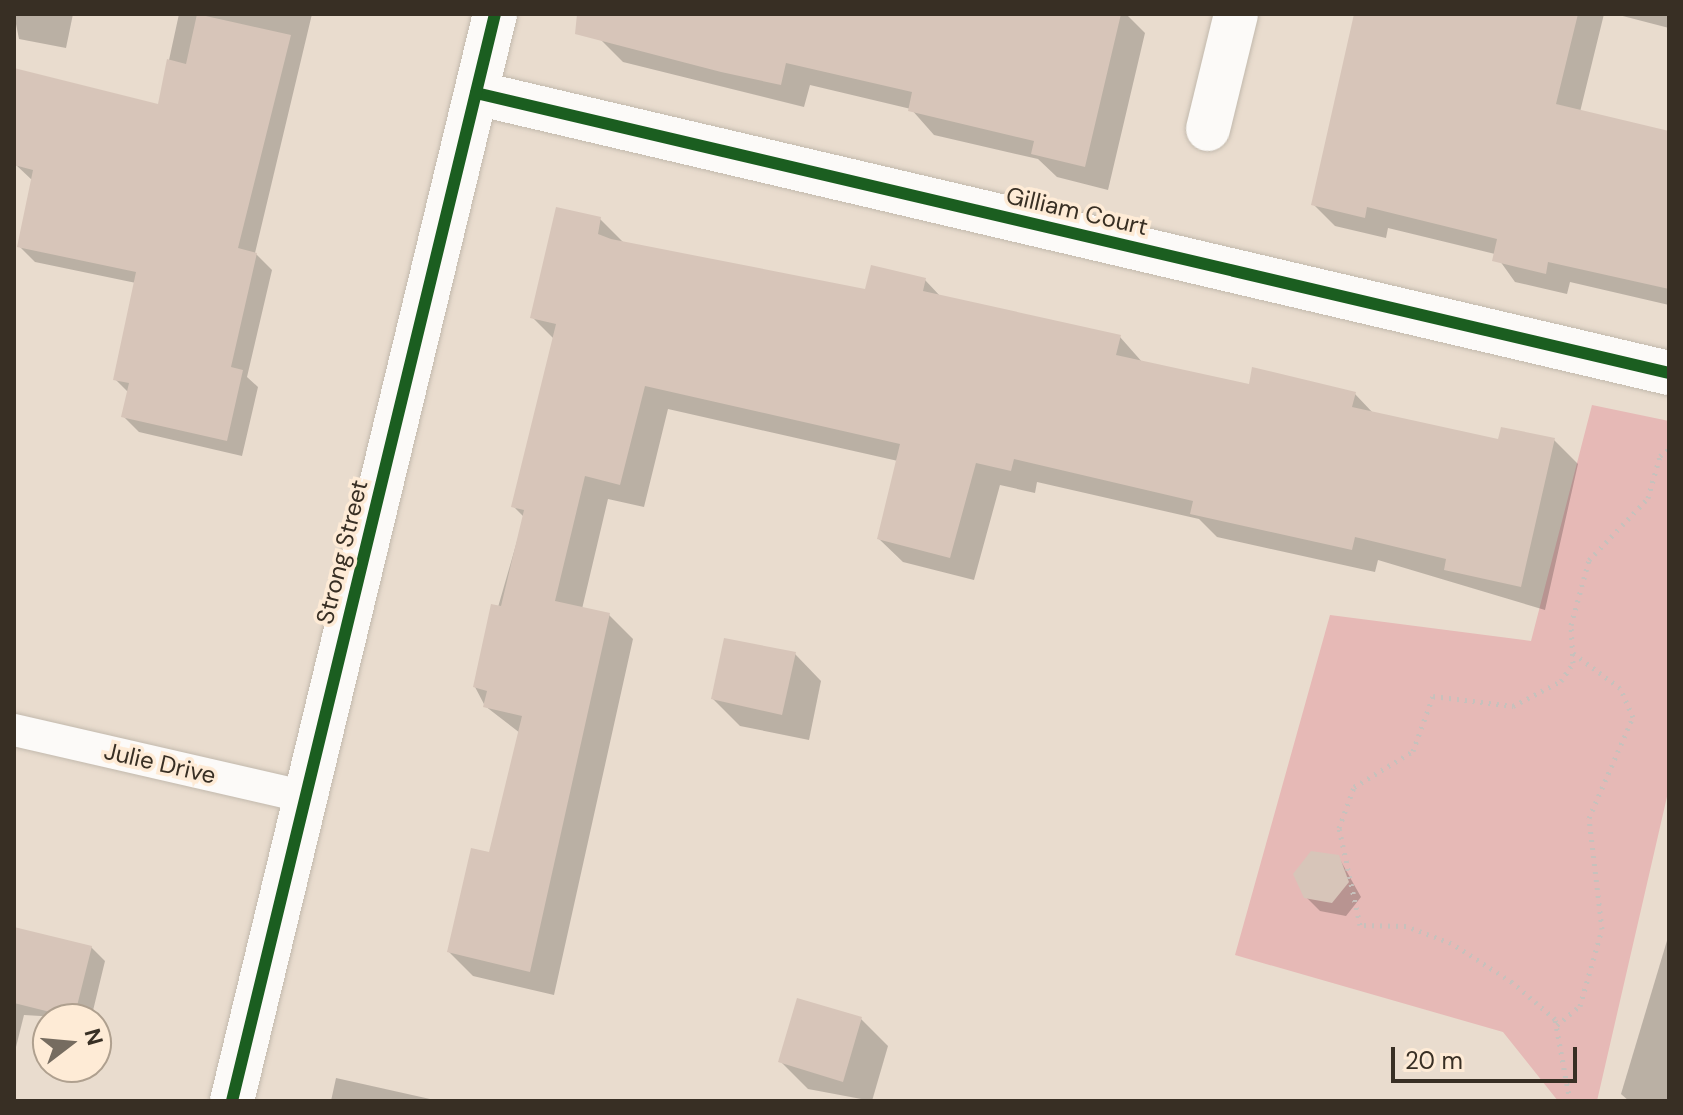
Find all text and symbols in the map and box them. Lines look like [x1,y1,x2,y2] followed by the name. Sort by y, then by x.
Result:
[1003,181,1151,241] street label: Gilliam Court
[310,477,374,627] street label: Strong Street
[101,736,219,790] street label: Julie Drive
[32,1003,112,1083] north arrow
[77,1025,110,1049] text: N
[1395,1031,1581,1081] scale bar
[1405,1045,1463,1076] text: 20 m

